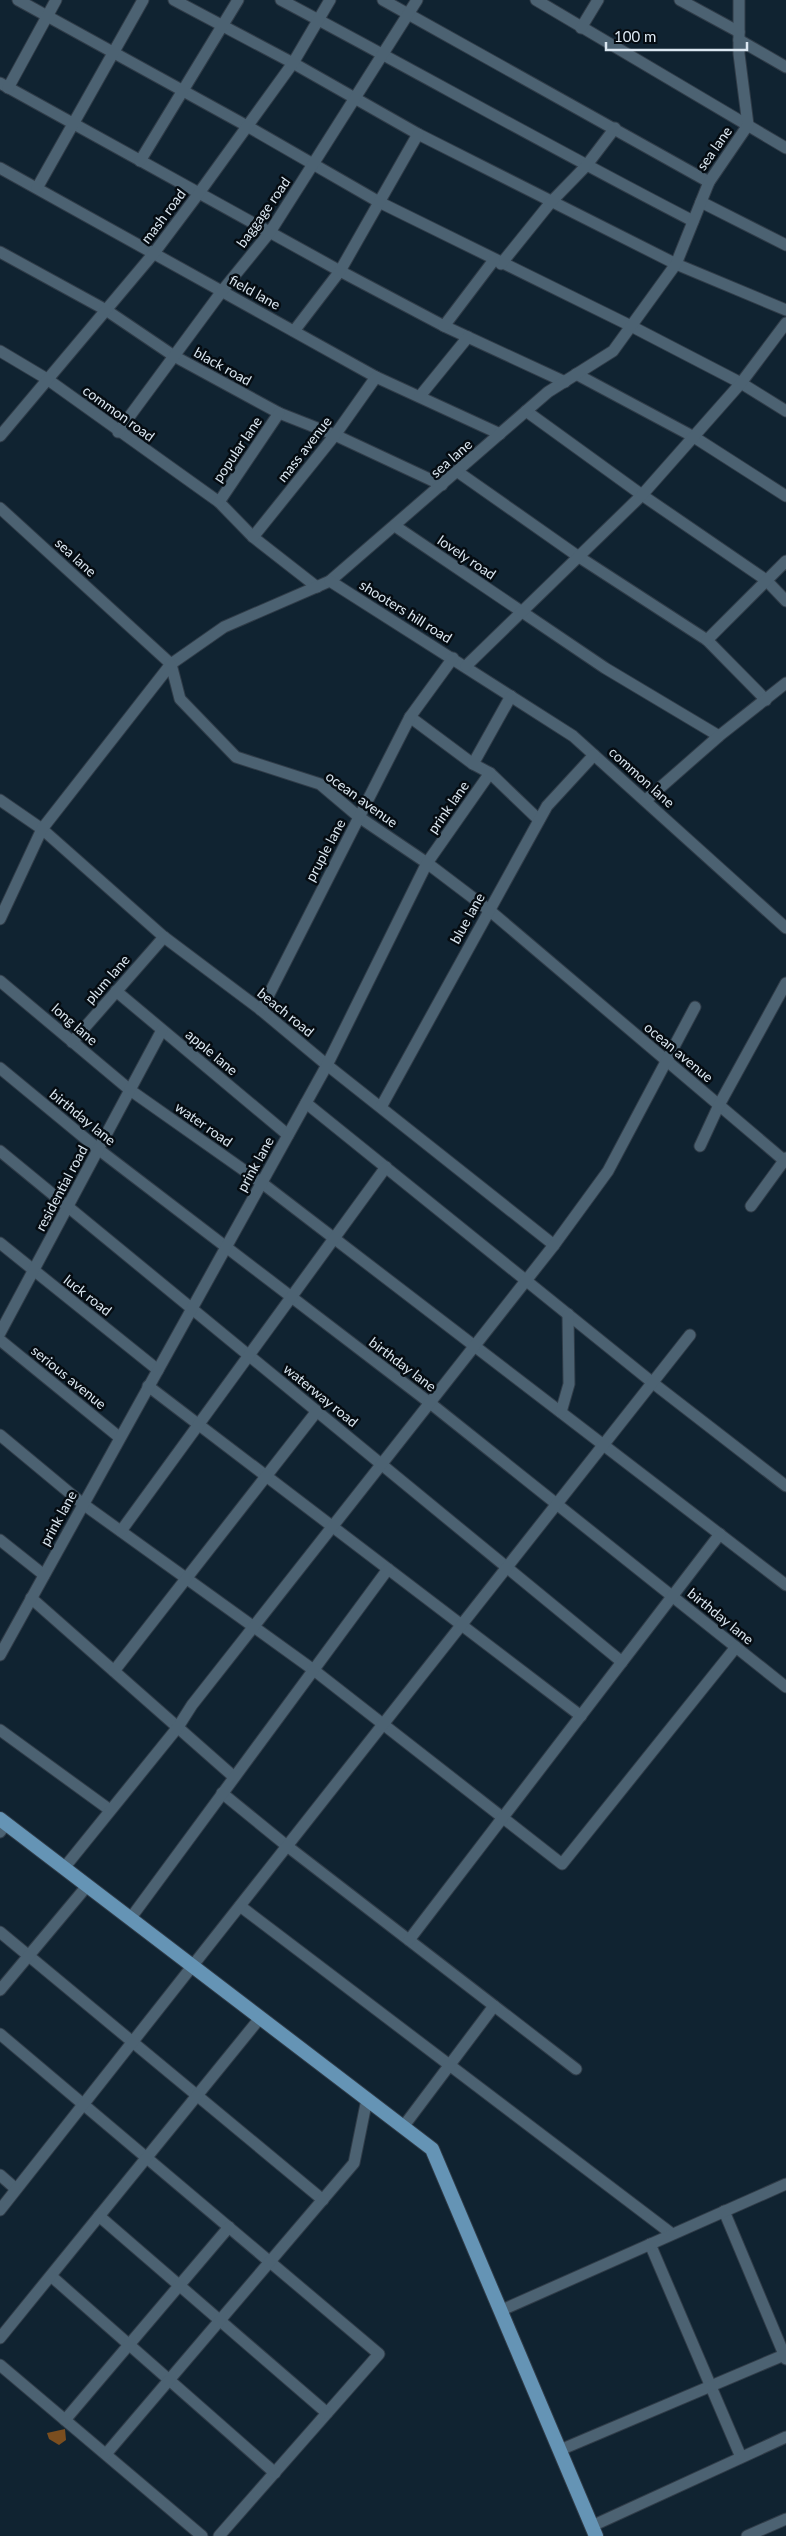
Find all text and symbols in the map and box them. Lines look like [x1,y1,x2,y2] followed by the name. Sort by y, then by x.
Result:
[606,20,747,52] scale bar
[614,27,656,45] text: 100 m
[693,123,735,173] street label: sea lane
[233,174,293,250] street label: baggage road
[137,186,189,246] street label: mash road
[227,271,283,313] street label: field lane
[191,343,255,389] street label: black road
[80,381,158,445] street label: common road
[209,413,265,485] street label: popular lane
[273,413,335,485] street label: mass avenue
[427,435,475,481] street label: sea lane
[435,531,499,583] street label: lovely road
[52,534,100,580] street label: sea lane
[357,576,455,646] street label: shooters hill road
[606,743,678,811] street label: common lane
[323,767,401,831] street label: ocean avenue
[424,777,472,837] street label: prink lane
[301,816,349,884] street label: pruple lane
[446,890,488,946] street label: blue lane
[81,951,133,1007] street label: plum lane
[254,984,318,1040] street label: beach road
[49,999,101,1049] street label: long lane
[641,1018,717,1086] street label: ocean avenue
[183,1025,241,1079] street label: apple lane
[47,1085,119,1149] street label: birthday lane
[172,1098,236,1150] street label: water road
[233,1134,277,1194] street label: prink lane
[31,1142,91,1234] street label: residential road
[61,1271,115,1319] street label: luck road
[366,1333,440,1395] street label: birthday lane
[28,1342,110,1412] street label: serious avenue
[280,1360,362,1430] street label: waterway road
[36,1488,80,1548] street label: prink lane
[685,1584,757,1648] street label: birthday lane

